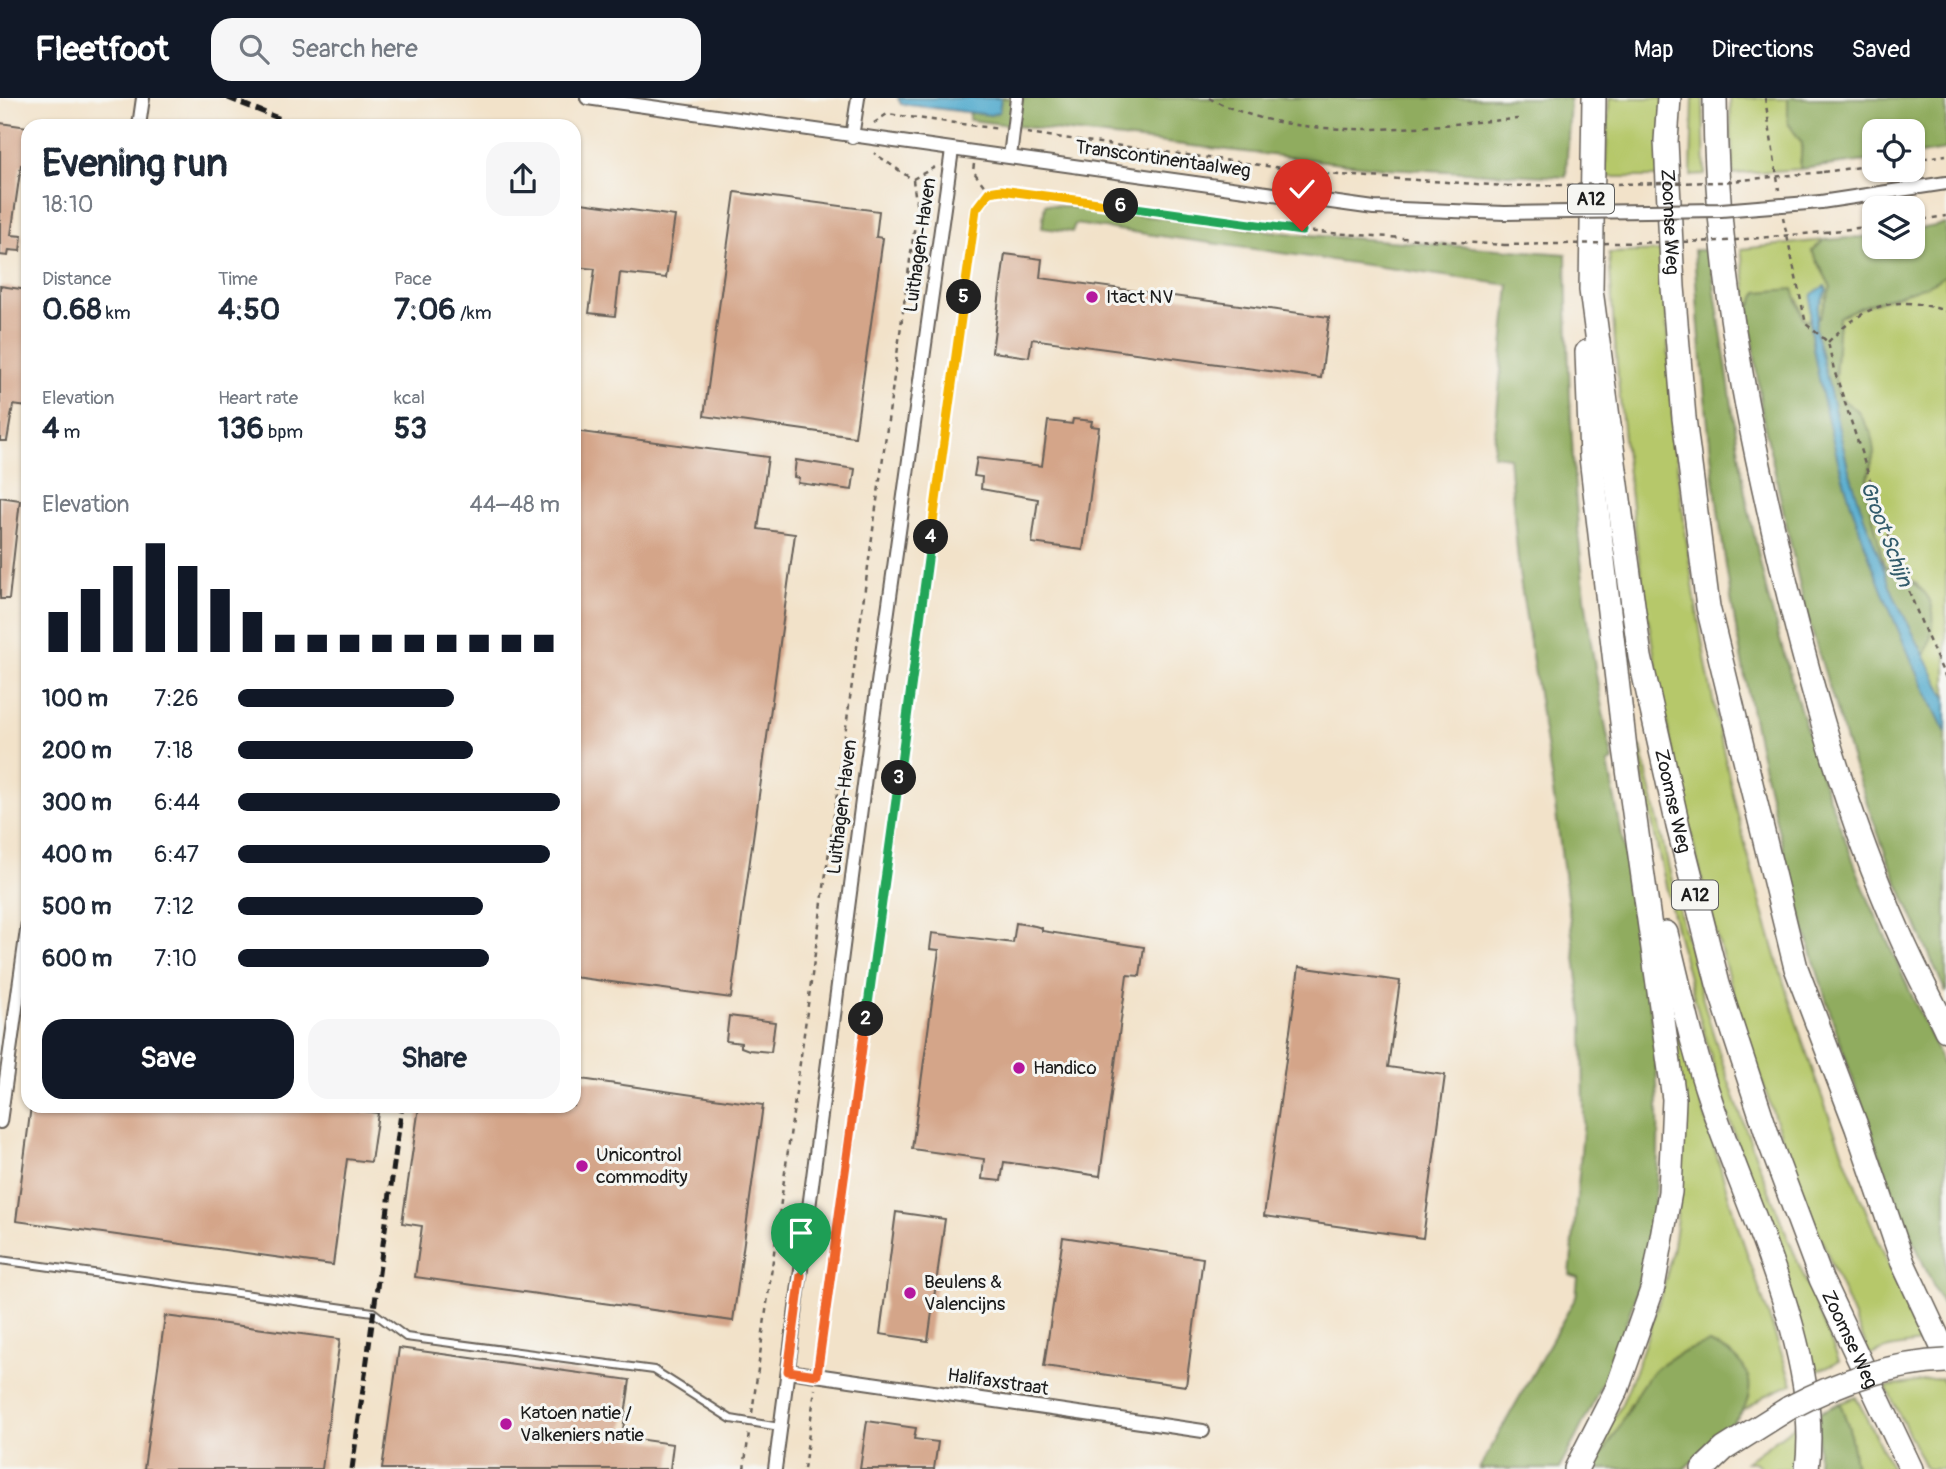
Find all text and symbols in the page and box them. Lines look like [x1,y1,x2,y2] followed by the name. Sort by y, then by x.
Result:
[211,18,701,81] search box
[35,29,169,70] text: Fleetfoot
[235,30,273,68] icon: search
[291,33,418,65] text: Search here
[1634,35,1674,64] text: Map
[1712,35,1813,64] text: Directions
[1851,35,1911,64] text: Saved
[1862,119,1925,259] map controls
[1862,119,1925,182] button: locate
[1074,135,1252,183] street label: Transcontinentaalweg
[42,140,228,188] text: Evening run
[486,142,560,216] button: share
[1272,159,1332,231] pin
[1655,168,1684,275] street label: Zoomse Weg
[1283,170,1321,208] icon: check
[899,176,941,314] street label: Luithagen-Haven
[1568,184,1614,214] road number: A12
[1104,188,1138,224] pin: 6
[42,190,93,219] text: 18:10
[1115,193,1126,217] text: 6
[1862,196,1925,259] button: layers
[42,267,111,291] text: Distance
[218,267,258,291] text: Time
[394,267,432,291] text: Pace
[946,280,982,314] pin: 5
[958,284,969,308] text: 5
[1106,285,1174,309] place label: Itact NV
[1084,289,1100,305] marker: Itact NV
[42,291,102,328] text: 0.68
[218,291,280,328] text: 4:50
[394,291,456,328] text: 7:06
[102,301,131,325] text: km
[456,301,492,325] text: /km
[42,386,114,410] text: Elevation
[218,386,298,410] text: Heart rate
[394,386,425,410] text: kcal
[42,410,59,447] text: 4
[218,410,264,447] text: 136
[394,410,427,447] text: 53
[59,420,80,444] text: m
[264,420,303,444] text: bpm
[1854,478,1919,591] water label: Groot Schijn
[42,490,130,519] text: Elevation
[469,490,560,519] text: 44–48 m
[914,520,948,555] pin: 4
[925,524,936,548] text: 4
[42,684,108,713] text: 100 m
[154,684,199,713] text: 7:26
[42,736,112,765] text: 200 m
[154,736,193,765] text: 7:18
[822,738,862,876] street label: Luithagen-Haven
[1649,747,1696,856] street label: Zoomse Weg
[881,760,916,796] pin: 3
[893,765,904,789] text: 3
[42,788,112,817] text: 300 m
[154,788,200,817] text: 6:44
[42,840,112,869] text: 400 m
[154,840,199,869] text: 6:47
[1672,880,1718,910] road number: A12
[42,892,111,921] text: 500 m
[154,892,194,921] text: 7:12
[42,944,112,973] text: 600 m
[154,944,197,973] text: 7:10
[848,1002,884,1037] pin: 2
[860,1006,871,1030] text: 2
[42,1019,294,1099] button: Save
[308,1019,560,1099] button: Share
[1033,1056,1097,1080] place label: Handico
[1011,1060,1027,1076] marker: Handico
[596,1143,688,1189] place label: Unicontrol commodity
[574,1158,590,1174] marker: Unicontrol commodity
[771,1203,831,1275] pin
[782,1214,820,1252] icon: arrive
[924,1270,1006,1316] place label: Beulens & Valencijns
[902,1285,918,1301] marker: Beulens & Valencijns
[1816,1287,1883,1392] street label: Zoomse Weg
[946,1363,1050,1401] street label: Halifaxstraat
[520,1401,645,1447] place label: Katoen natie / Valkeniers natie
[498,1416,514,1432] marker: Katoen natie / Valkeniers natie

